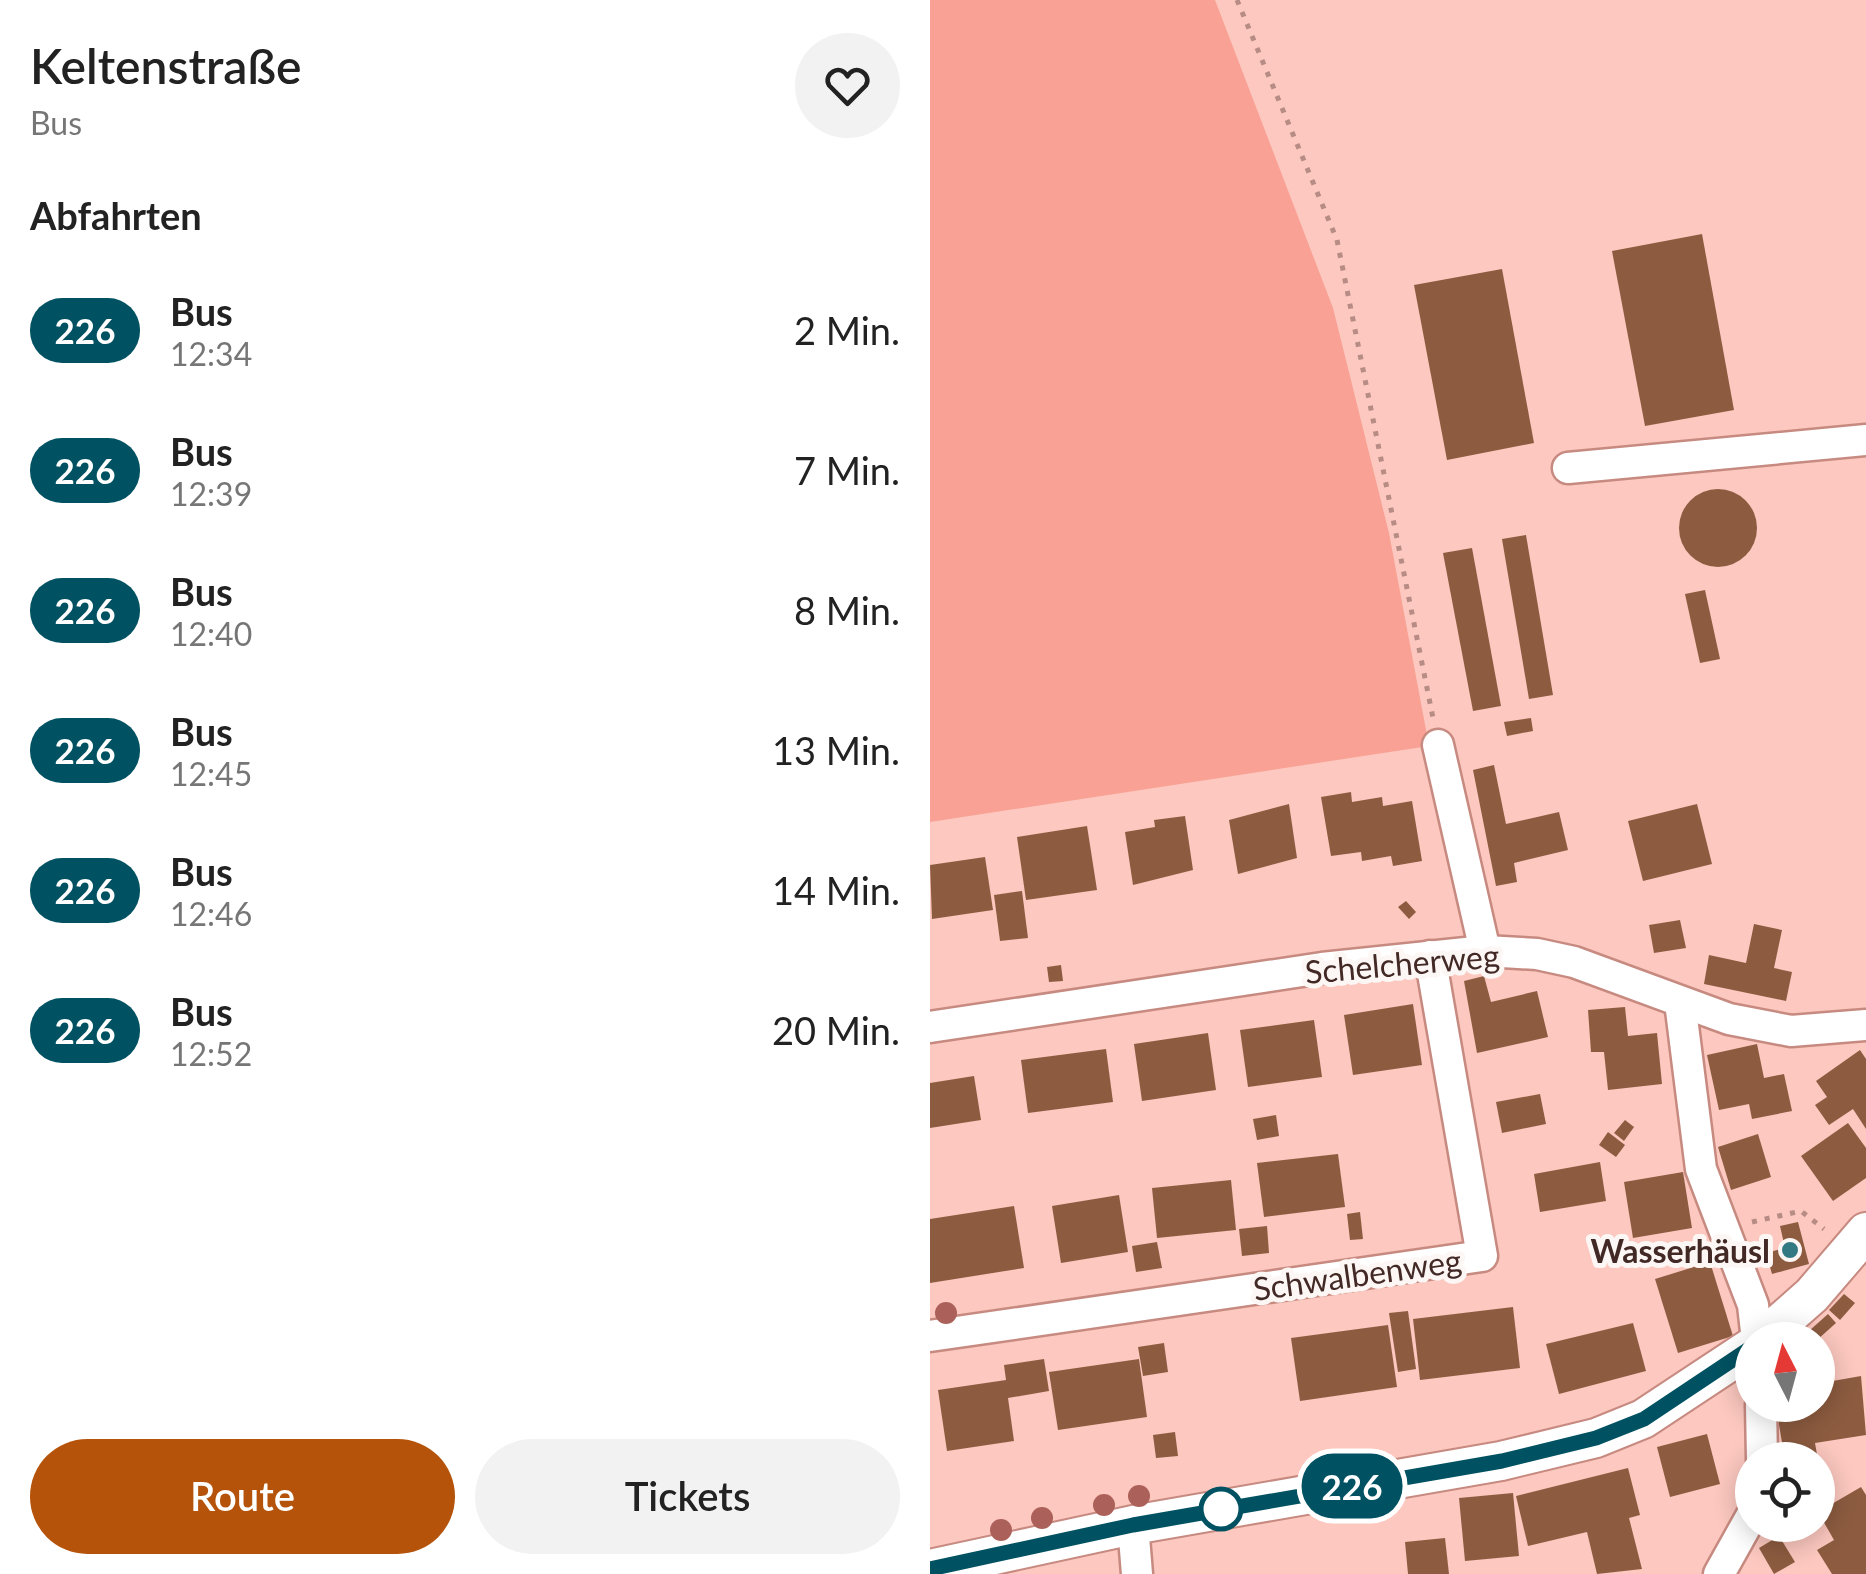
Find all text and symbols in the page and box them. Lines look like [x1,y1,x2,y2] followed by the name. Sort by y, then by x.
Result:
[795,33,900,138] button: heart
[30,37,301,94] text: Keltenstraße
[30,103,82,142] text: Bus
[30,192,202,238] text: Abfahrten
[170,288,233,334] text: Bus
[794,307,900,353] text: 2 Min.
[55,309,115,351] text: 226
[170,334,252,373] text: 12:34
[170,428,233,474] text: Bus
[794,447,900,493] text: 7 Min.
[55,449,115,491] text: 226
[170,474,252,513] text: 12:39
[170,568,233,614] text: Bus
[794,587,900,633] text: 8 Min.
[55,589,115,631] text: 226
[170,614,252,653] text: 12:40
[170,708,233,754] text: Bus
[772,727,900,773] text: 13 Min.
[55,729,115,771] text: 226
[170,754,252,793] text: 12:45
[170,848,233,894] text: Bus
[772,867,900,913] text: 14 Min.
[55,869,115,911] text: 226
[170,894,252,933] text: 12:46
[1303,935,1501,991] street label: Schelcherweg
[170,988,233,1034] text: Bus
[772,1007,900,1053] text: 20 Min.
[55,1009,115,1051] text: 226
[170,1034,252,1073] text: 12:52
[1591,1231,1770,1270] place label: Wasserhäusl
[1779,1239,1801,1261] marker: Wasserhäusl
[1250,1240,1464,1308] street label: Schwalbenweg
[1735,1322,1835,1422] north arrow
[1735,1322,1835,1542] map controls
[30,1439,455,1554] button: Route
[475,1439,900,1554] button: Tickets
[1735,1442,1835,1542] button: locate
[1294,1454,1410,1518] line badge: 226
[1322,1465,1382,1507] text: 226
[1200,1488,1242,1530] unlabelled marker

